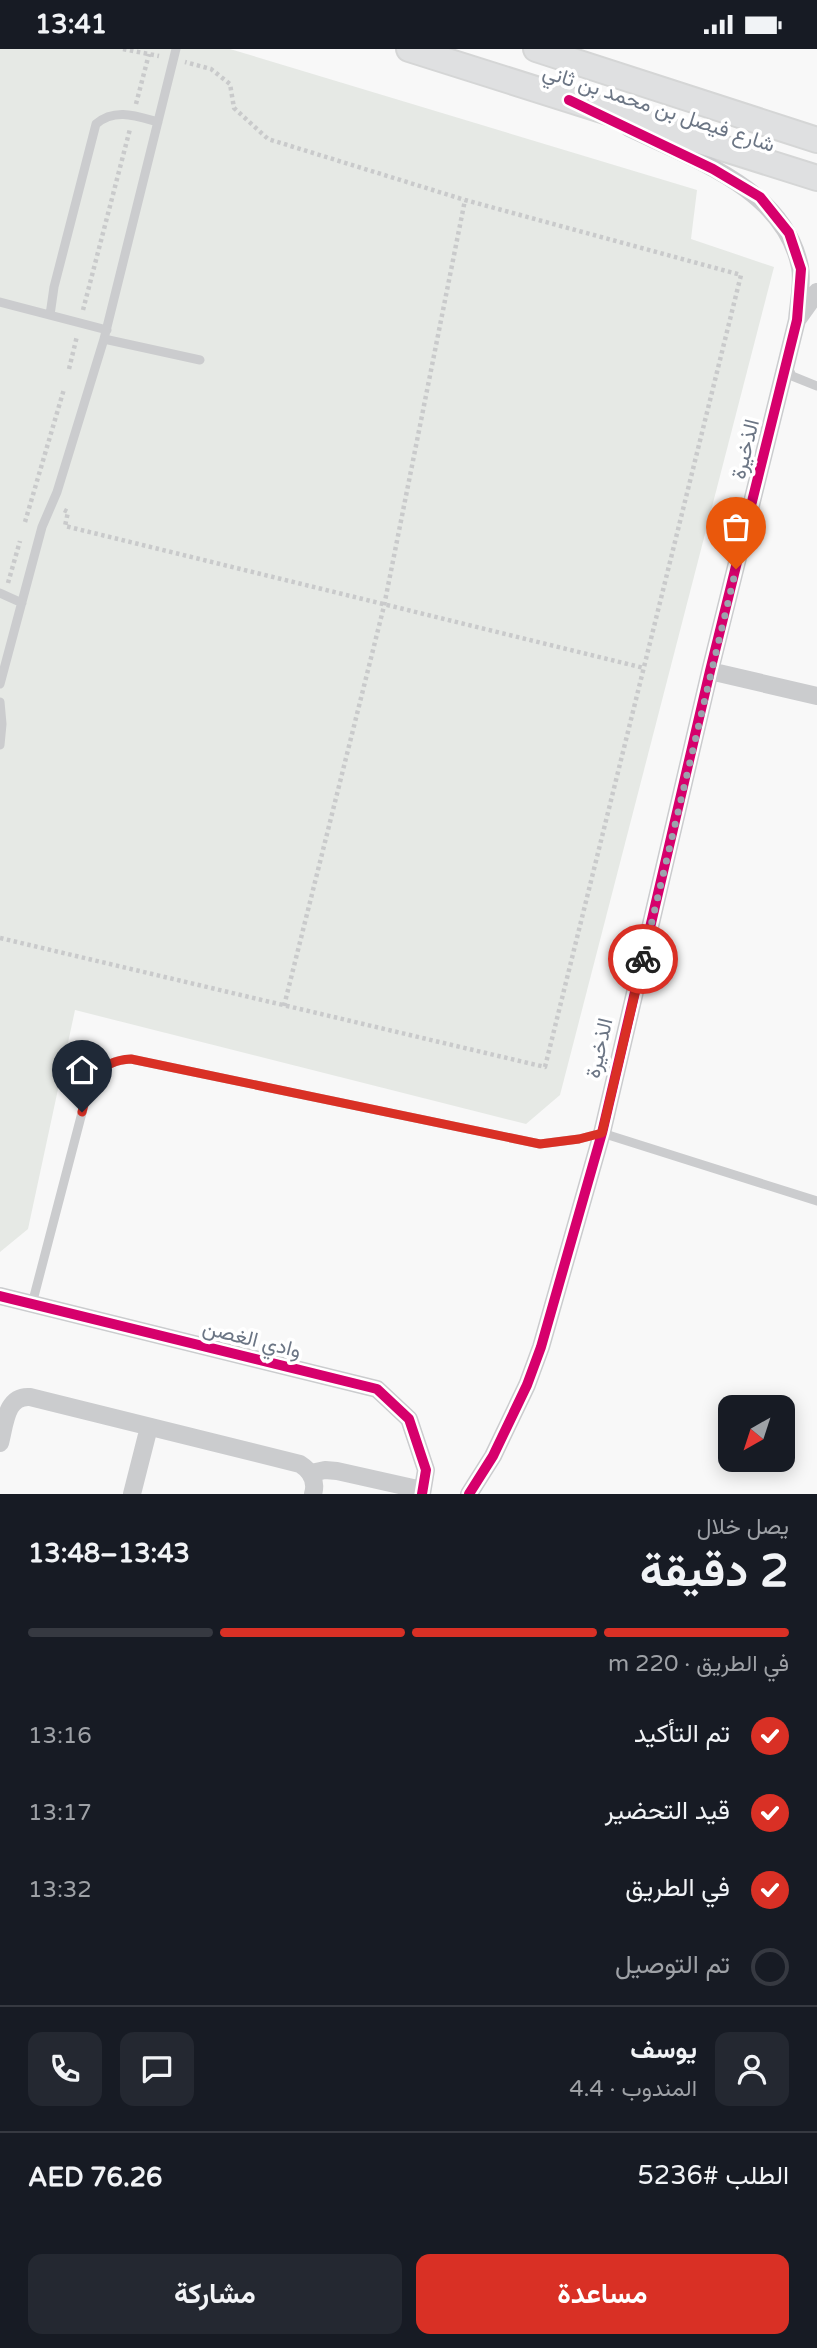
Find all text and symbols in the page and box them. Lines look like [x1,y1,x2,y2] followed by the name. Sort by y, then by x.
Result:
[35,9,107,40] text: 13:41
[539,59,778,162] street label: شارع فيصل بن محمد بن ثاني
[726,417,765,482] street label: الذخيرة
[706,497,766,569] pin
[717,508,755,546] icon: bag
[608,924,678,994] courier
[624,940,662,978] icon: bike
[580,1016,618,1081] street label: الذخيرة
[52,1040,112,1112] pin
[63,1051,101,1089] icon: home
[199,1315,304,1368] street label: وادي الغصن
[718,1395,794,1472] north arrow
[718,1395,795,1472] map controls
[697,1513,789,1541] text: يصل خلال
[28,1538,190,1569] text: 13:43–13:48
[640,1544,789,1599] text: 2 دقيقة
[608,1650,789,1678] text: في الطريق · 220 m
[751,1717,789,1755] icon: check
[634,1718,730,1749] text: تم التأكيد
[28,1722,92,1750] text: 13:16
[751,1794,789,1832] icon: check
[605,1795,730,1826] text: قيد التحضير
[28,1799,92,1827] text: 13:17
[751,1871,789,1909] icon: check
[625,1872,730,1903] text: في الطريق
[28,1876,92,1904] text: 13:32
[615,1949,730,1980] text: تم التوصيل
[28,2032,102,2106] button: phone
[120,2032,194,2106] button: chat
[715,2032,789,2106] button: person
[630,2034,697,2065] text: يوسف
[569,2075,697,2103] text: المندوب · 4.4
[638,2160,789,2191] text: الطلب #5236
[28,2162,162,2193] text: AED 76.26
[28,2254,402,2334] button: مشاركة
[416,2254,789,2334] button: مساعدة

